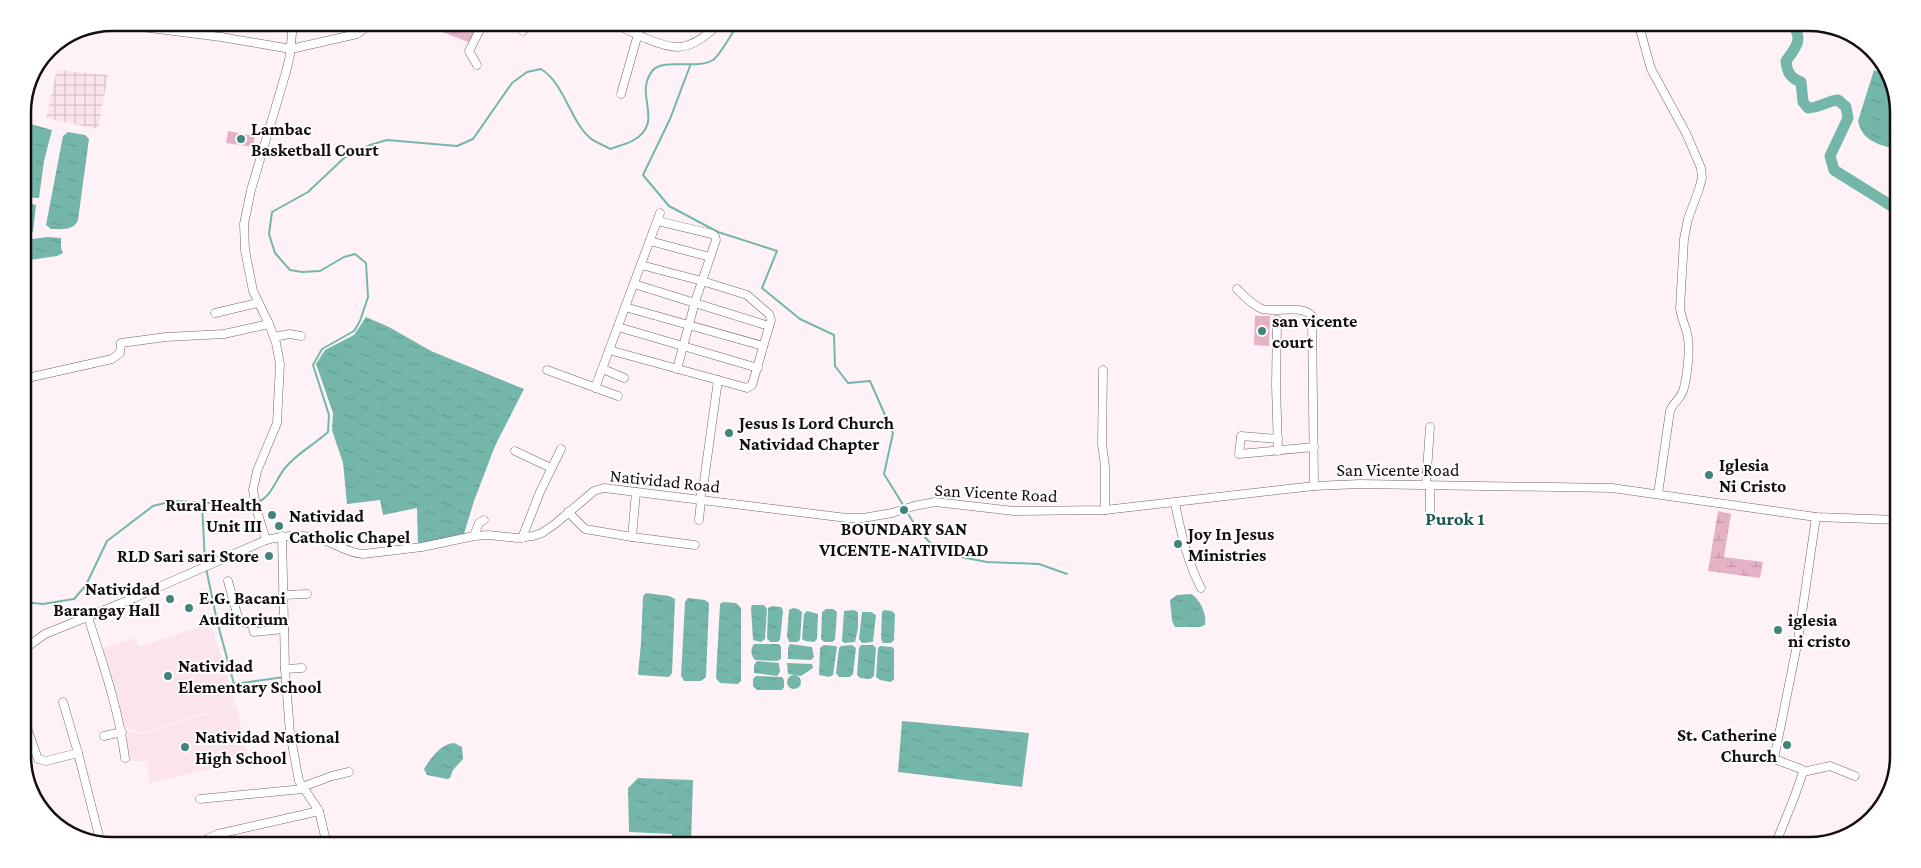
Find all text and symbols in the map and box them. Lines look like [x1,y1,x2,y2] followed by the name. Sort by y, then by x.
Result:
[251,119,379,160] place label: Lambac Basketball Court
[235,133,247,145] marker: Lambac Basketball Court
[1272,311,1357,352] place label: san vicente court
[1256,325,1268,337] marker: san vicente court
[737,413,895,454] place label: Jesus Is Lord Church Natividad Chapter
[723,427,735,439] marker: Jesus Is Lord Church Natividad Chapter
[1719,455,1786,496] place label: Iglesia Ni Cristo
[1336,460,1460,480] street label: San Vicente Road
[609,465,722,497] street label: Natividad Road
[1703,469,1715,481] marker: Iglesia Ni Cristo
[934,480,1058,506] street label: San Vicente Road
[165,495,263,536] place label: Rural Health Unit III
[898,504,910,516] marker: BOUNDARY SAN VICENTE-NATIVIDAD
[289,506,410,547] place label: Natividad Catholic Chapel
[1425,508,1485,529] district label: Purok 1
[266,509,278,521] marker: Rural Health Unit III
[818,519,989,560] place label: BOUNDARY SAN VICENTE-NATIVIDAD
[273,520,285,532] marker: Natividad Catholic Chapel
[1186,524,1274,565] place label: Joy In Jesus Ministries
[1172,538,1184,550] marker: Joy In Jesus Ministries
[117,546,259,566] place label: RLD Sari sari Store
[263,550,275,562] marker: RLD Sari sari Store
[53,579,160,620] place label: Natividad Barangay Hall
[198,588,289,629] place label: E.G. Bacani Auditorium
[164,593,176,605] marker: Natividad Barangay Hall
[183,602,195,614] marker: E.G. Bacani Auditorium
[1788,610,1851,651] place label: iglesia ni cristo
[1772,624,1784,636] marker: iglesia ni cristo
[178,656,322,697] place label: Natividad Elementary School
[162,670,174,682] marker: Natividad Elementary School
[1677,725,1778,766] place label: St. Catherine Church
[195,727,340,768] place label: Natividad National High School
[1781,739,1793,751] marker: St. Catherine Church
[179,741,191,753] marker: Natividad National High School

